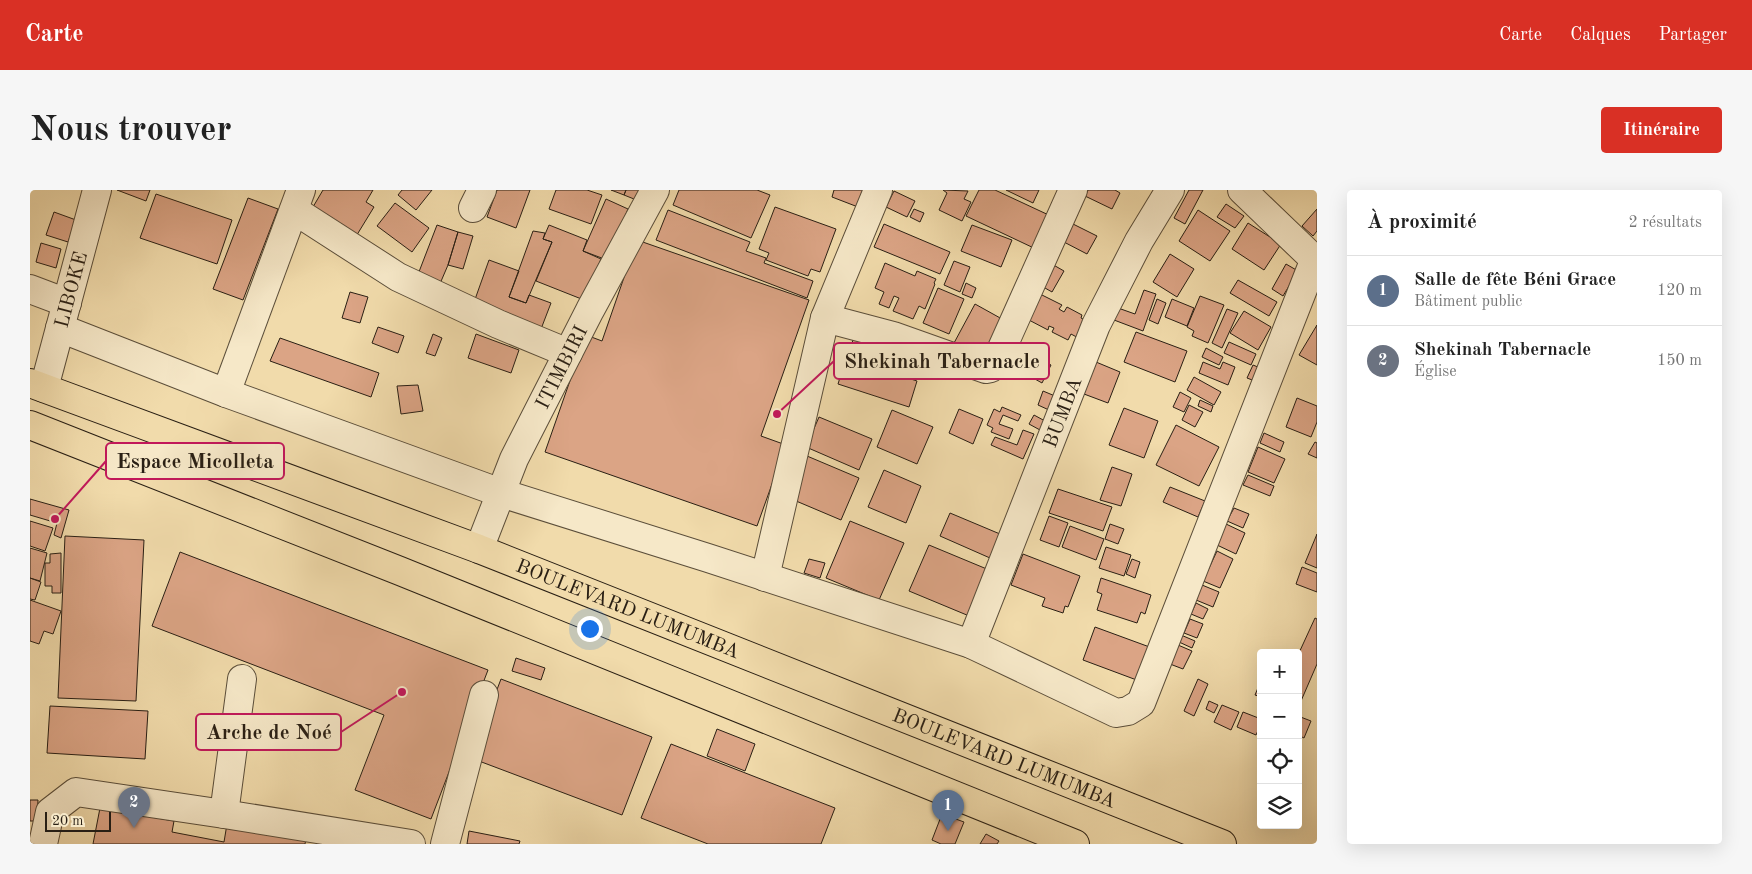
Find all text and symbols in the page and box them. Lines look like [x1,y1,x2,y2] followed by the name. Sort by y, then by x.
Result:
[25,23,84,47] text: Carte
[1499,26,1542,44] text: Carte
[1570,26,1631,44] text: Calques
[1659,26,1727,44] text: Partager
[1601,107,1722,153] button: Itinéraire
[30,113,232,148] text: Nous trouver
[1367,212,1477,233] text: À proximité
[1628,215,1702,231] text: 2 résultats
[53,250,92,330] street label: LIBOKE
[1414,271,1616,290] text: Salle de fête Béni Grace
[1378,283,1388,299] text: 1
[1657,283,1702,299] text: 120 m
[1414,294,1522,310] text: Bâtiment public
[533,323,592,413] street label: ITIMBIRI
[1414,341,1591,360] text: Shekinah Tabernacle
[834,343,1049,379] callout: Shekinah Tabernacle
[844,352,1040,373] text: Shekinah Tabernacle
[1378,353,1388,369] text: 2
[1657,353,1702,369] text: 150 m
[1414,364,1457,380] text: Église
[1041,375,1087,451] street label: BUMBA
[106,443,284,479] callout: Espace Micolleta
[116,452,274,473] text: Espace Micolleta
[513,557,742,663] street label: BOULEVARD LUMUMBA
[577,616,603,642] your location
[1257,649,1302,829] map controls
[1257,649,1302,694] button: +
[1257,694,1302,739] button: −
[889,706,1118,813] street label: BOULEVARD LUMUMBA
[196,714,341,750] callout: Arche de Noé
[206,723,332,744] text: Arche de Noé
[1257,739,1302,784] button: locate
[1257,784,1302,829] button: layers
[118,787,150,828] pin: 2
[932,790,964,831] pin: 1
[45,809,111,832] scale bar
[52,814,83,828] text: 20 m

